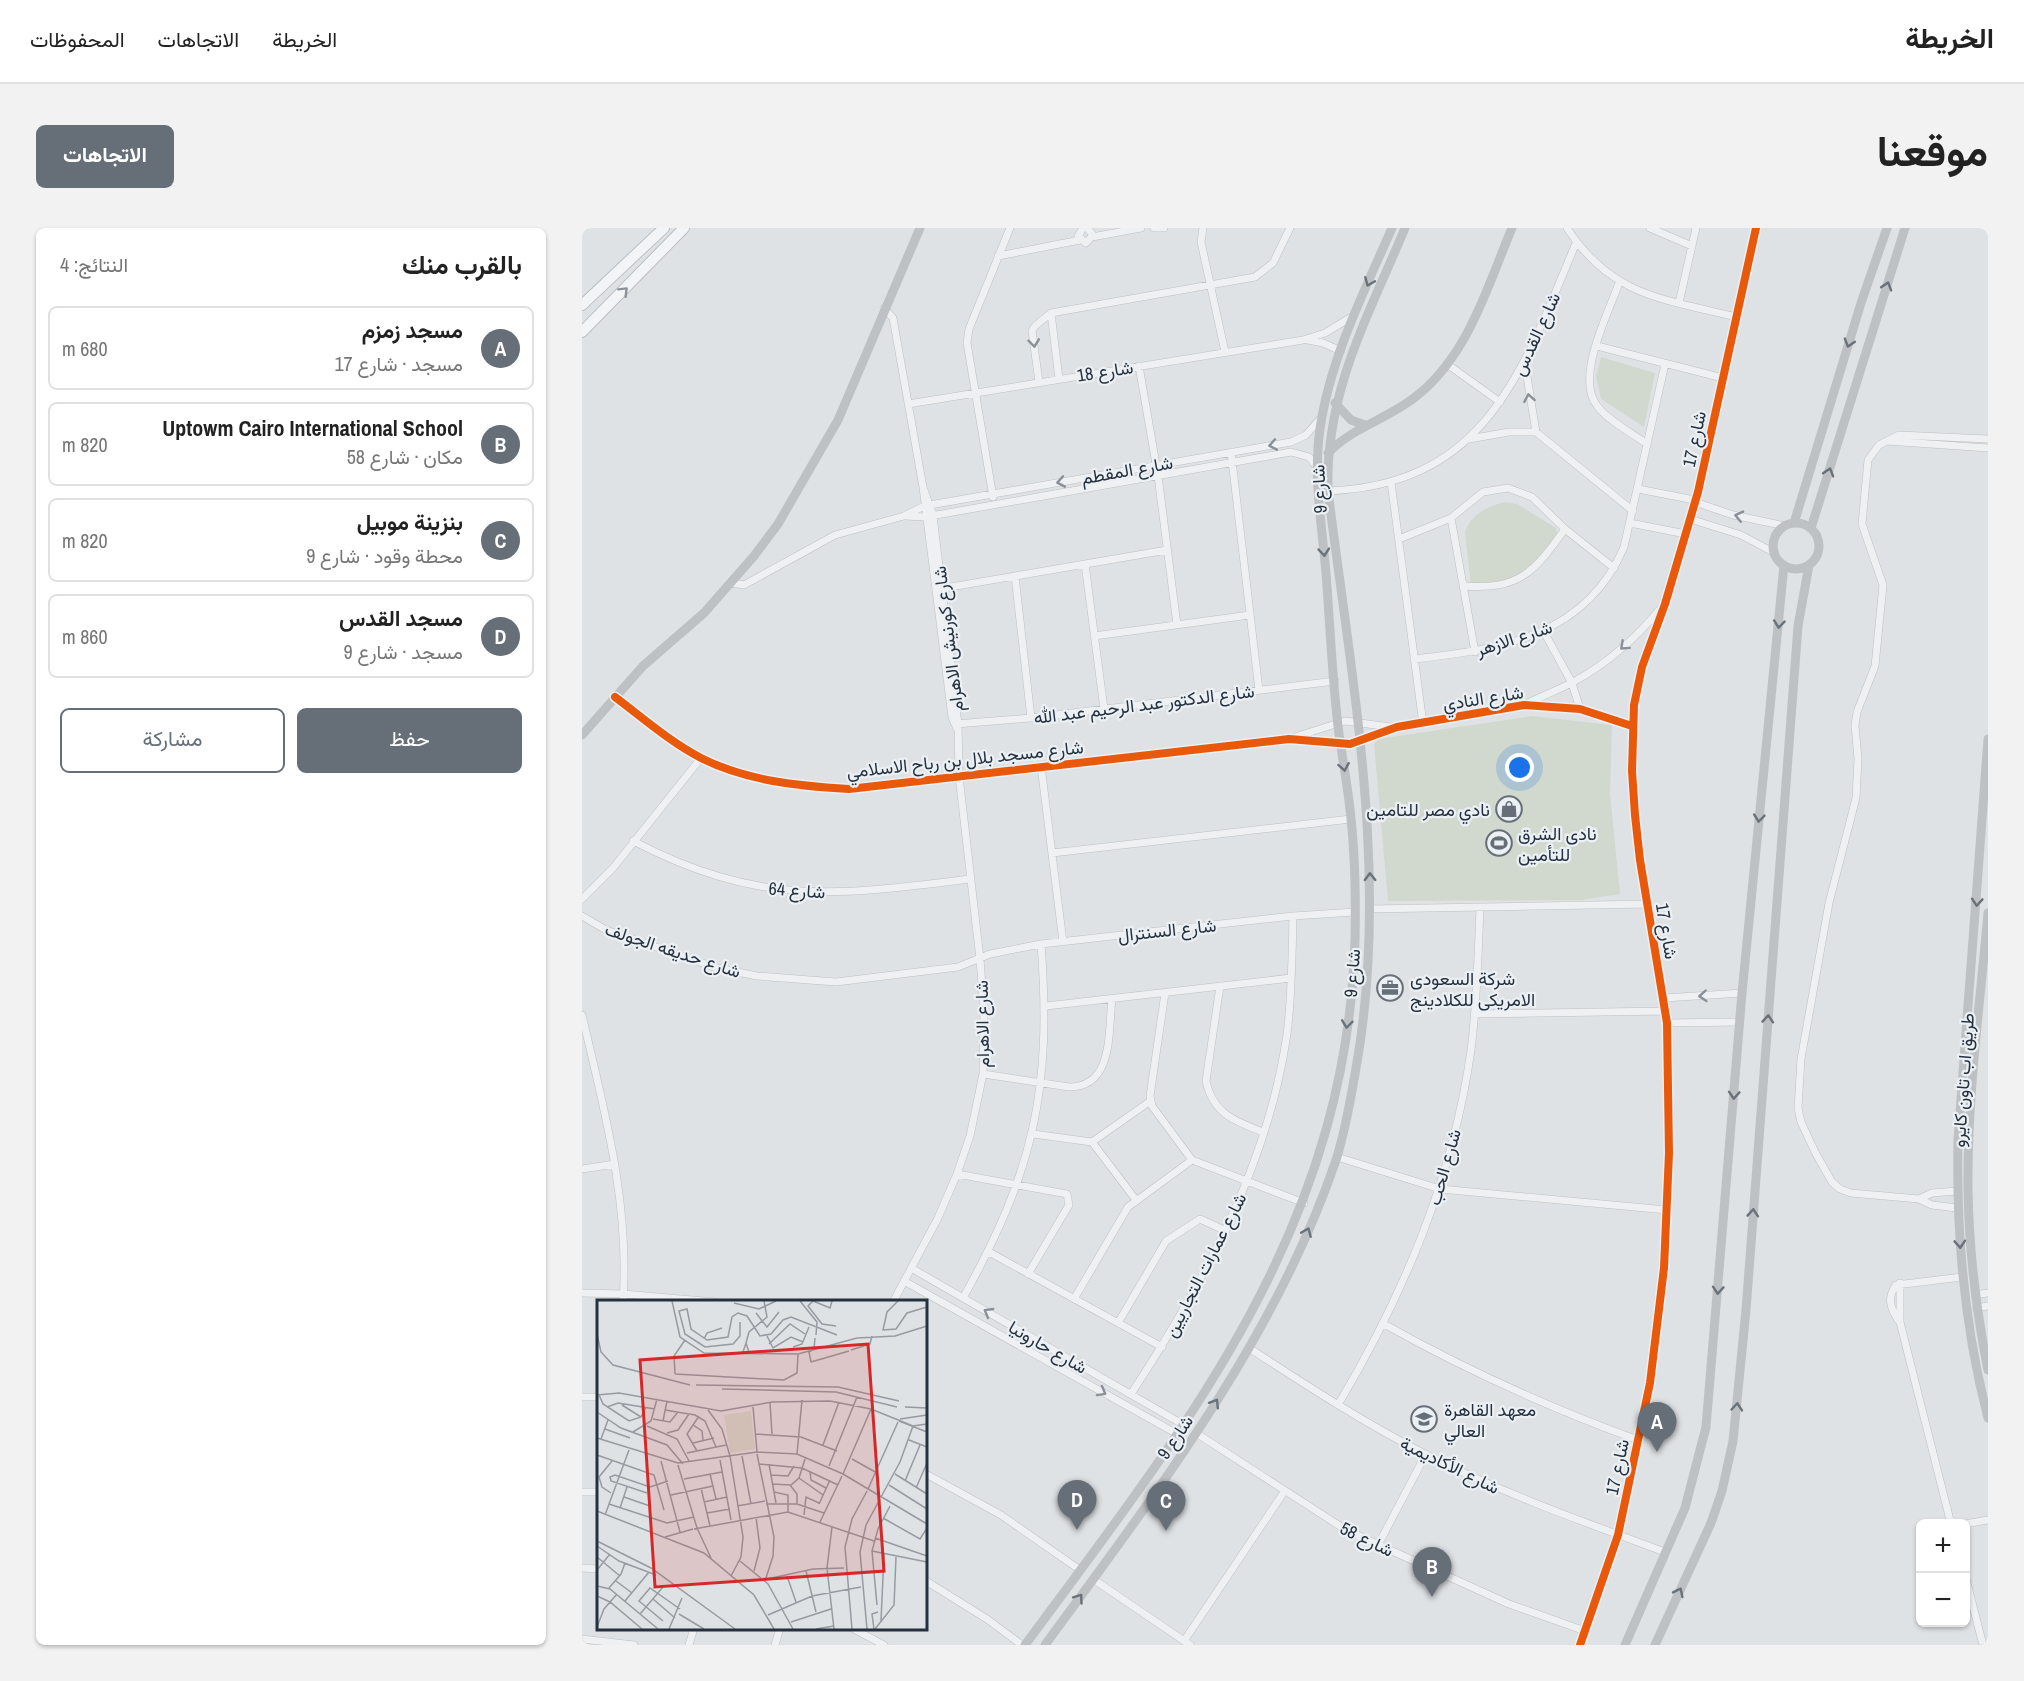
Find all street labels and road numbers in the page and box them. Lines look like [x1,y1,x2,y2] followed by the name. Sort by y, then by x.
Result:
[1506,288,1566,380] street label: شارع القدس
[1075,354,1135,388] street label: شارع 18
[1676,409,1712,469] street label: شارع 17
[1079,450,1175,490] street label: شارع المقطم
[1305,464,1333,514] street label: شارع 9
[927,565,969,713] street label: شارع كورنيش الاهرام
[1472,614,1555,662] street label: شارع الازهر
[1032,678,1256,730] street label: شارع الدكتور عبد الرحيم عبد الله
[1441,679,1526,720] street label: شارع النادي
[845,734,1085,787] street label: شارع مسجد بلال بن رباح الاسلامي
[768,876,826,904] street label: شارع 64
[1650,901,1684,961] street label: شارع 17
[1117,912,1217,948] street label: شارع السنترال
[602,916,744,984] street label: شارع حديقه الجولف
[1338,948,1366,998] street label: شارع 9
[969,980,995,1068] street label: شارع الاهرام
[1946,1012,1980,1148] street label: طريق اب تاون كايرو
[1421,1126,1467,1208] street label: شارع الحب
[1158,1188,1252,1342] street label: شارع عمارات التجاريين
[1004,1314,1092,1380] street label: شارع حارونيا
[1151,1410,1199,1464] street label: شارع 9
[1396,1430,1504,1500] street label: شارع الأكاديمية
[1599,1437,1635,1497] street label: شارع 17
[1336,1515,1398,1563] street label: شارع 58

